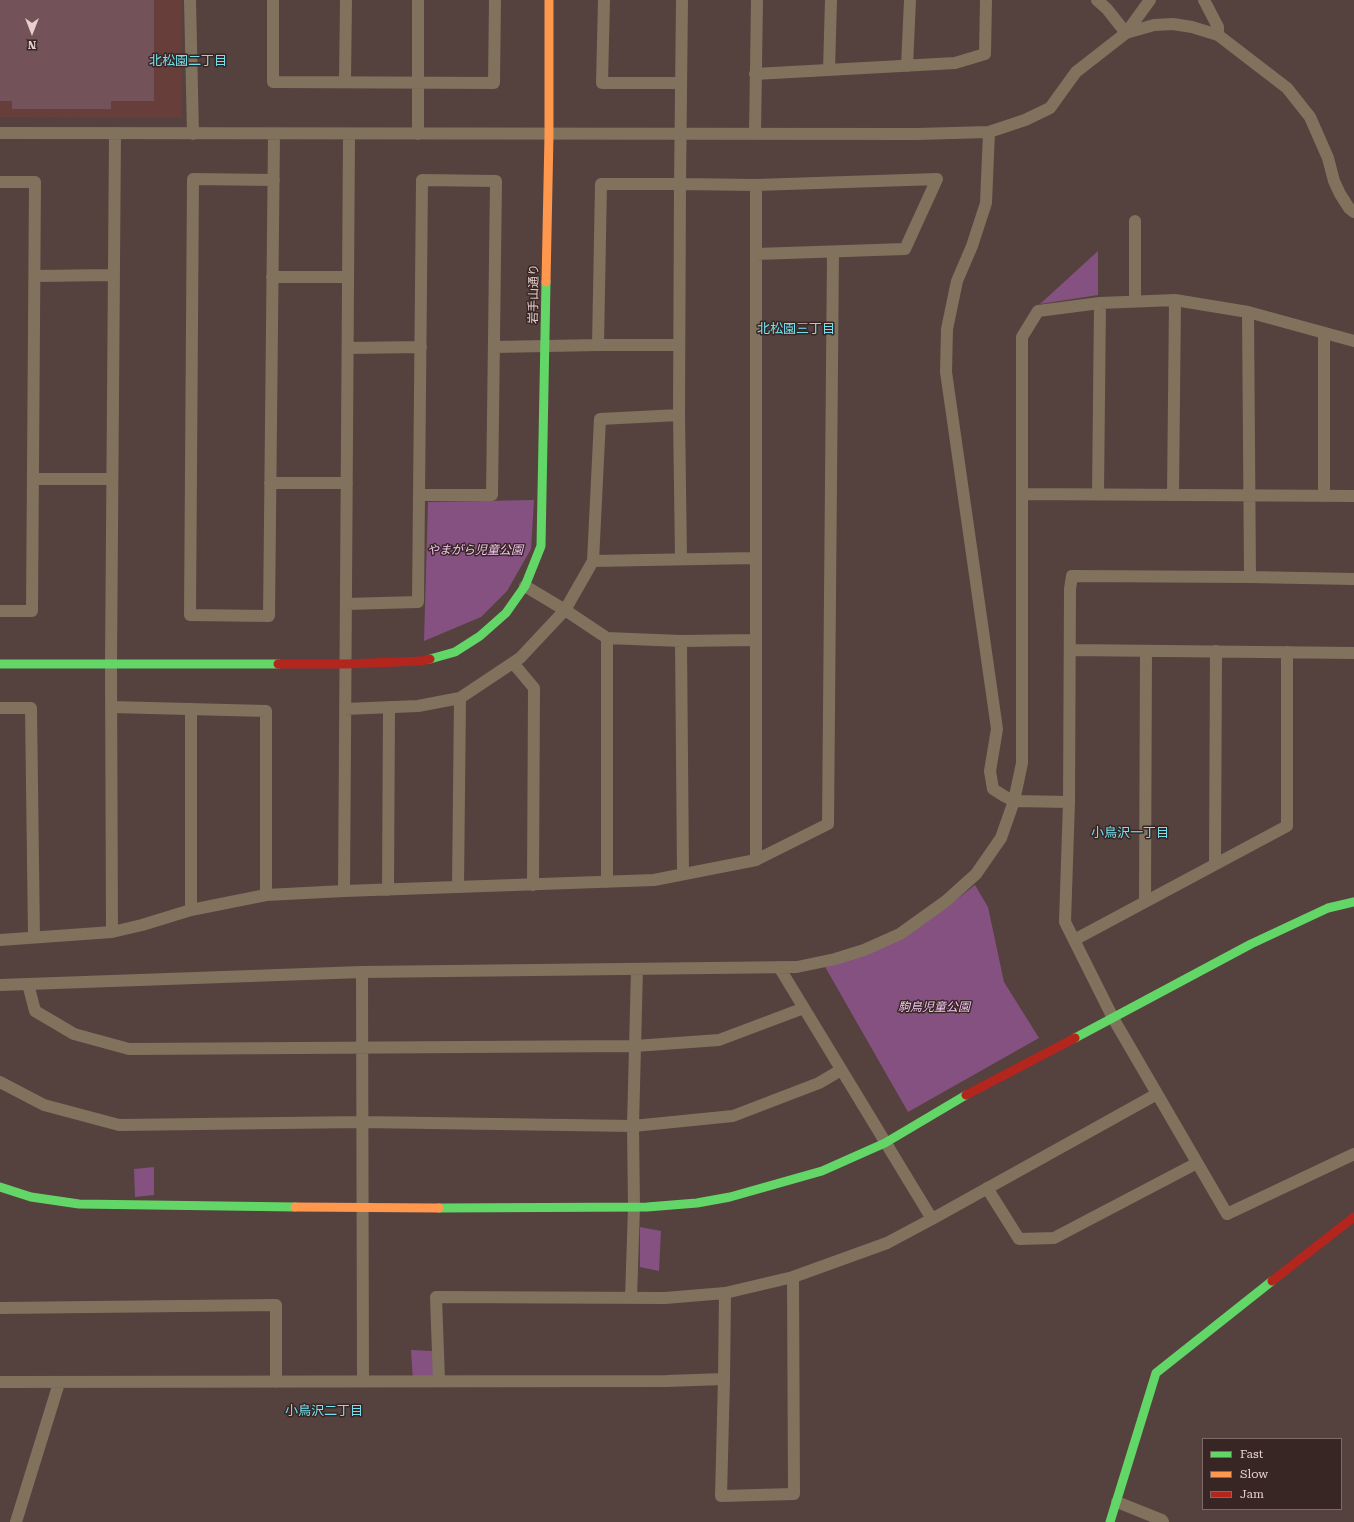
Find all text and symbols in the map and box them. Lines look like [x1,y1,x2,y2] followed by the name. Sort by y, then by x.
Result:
[12,12,52,52] north arrow
[28,38,36,51] text: N
[149,53,227,69] district label: 北松園二丁目
[526,264,542,324] street label: 岩手山通り
[757,321,835,337] district label: 北松園三丁目
[427,543,523,557] park label: やまがら児童公園
[1091,825,1169,841] district label: 小鳥沢一丁目
[898,1000,970,1014] park label: 駒鳥児童公園
[285,1403,363,1419] district label: 小鳥沢二丁目
[1202,1438,1342,1510] legend
[1240,1447,1263,1461] text: Fast
[1240,1467,1268,1481] text: Slow
[1240,1487,1264,1501] text: Jam

